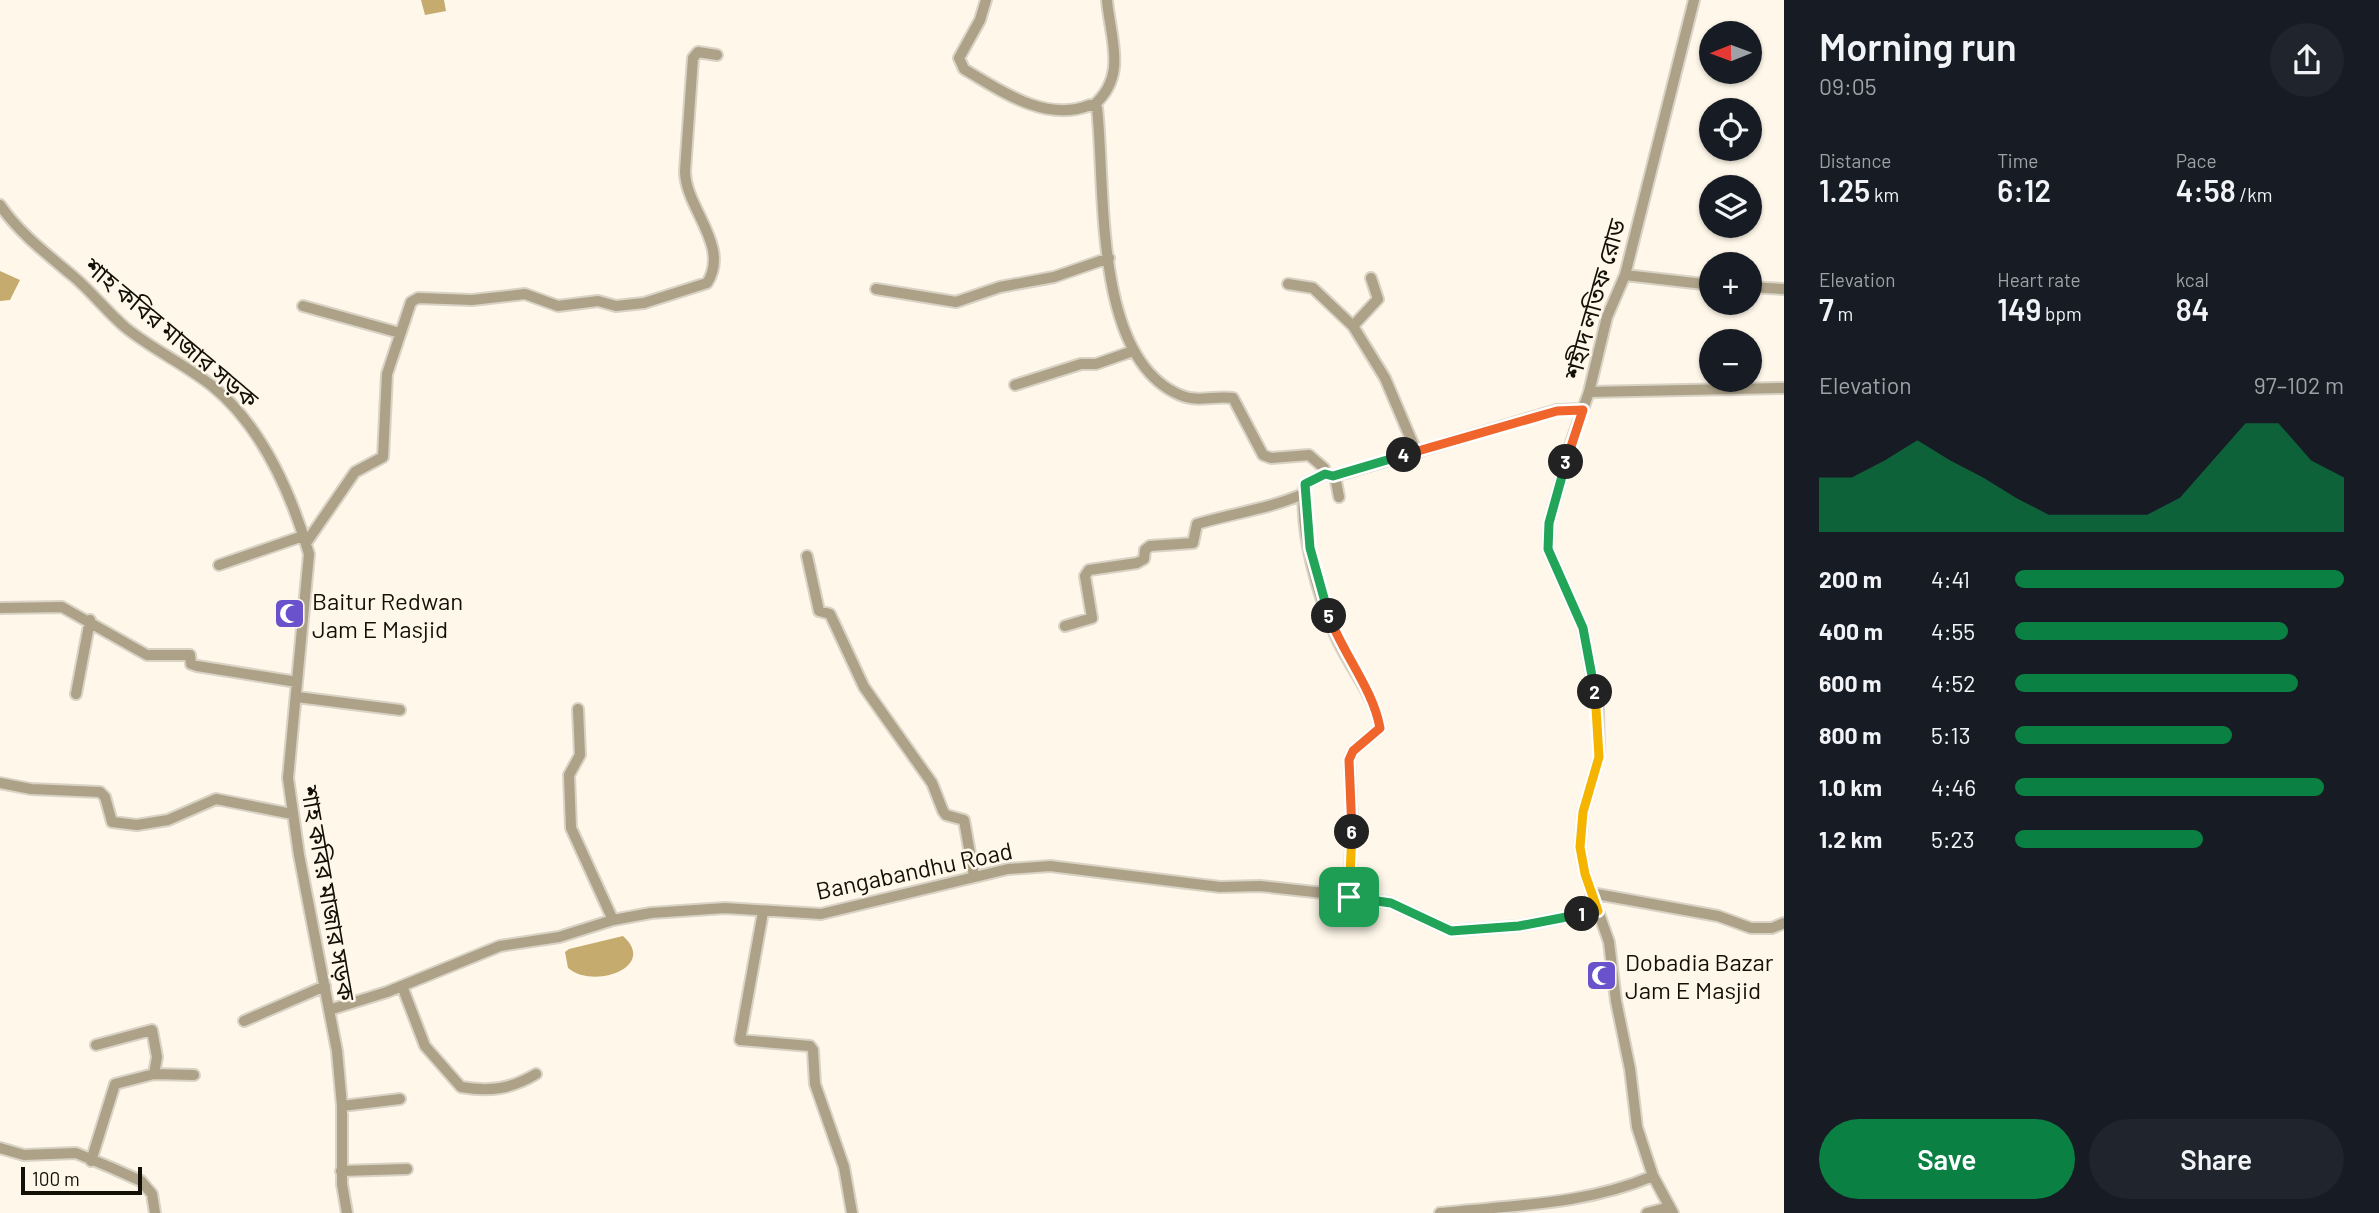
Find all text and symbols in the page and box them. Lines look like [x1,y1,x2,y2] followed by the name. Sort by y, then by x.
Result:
[1699,21,1762,84] north arrow
[1699,21,1762,392] map controls
[1819,23,2017,69] text: Morning run
[2270,23,2344,97] button: share
[1819,72,1877,100] text: 09:05
[1699,98,1762,161] button: locate
[1819,149,1891,172] text: Distance
[1997,149,2038,172] text: Time
[2176,149,2217,172] text: Pace
[1819,172,1870,208] text: 1.25
[1997,172,2051,208] text: 6:12
[2176,172,2236,208] text: 4:58
[1699,175,1762,238] button: layers
[1870,183,1899,206] text: km
[2236,183,2272,206] text: /km
[1557,214,1631,384] street label: শহীদ লতিফ রোড
[78,250,265,414] street label: শাহ কবির মাজার সড়ক
[1699,252,1762,315] button: +
[1819,268,1896,291] text: Elevation
[1997,268,2081,291] text: Heart rate
[2176,268,2209,291] text: kcal
[1819,291,1834,327] text: 7
[1997,291,2041,327] text: 149
[2176,291,2209,327] text: 84
[1834,302,1853,325] text: m
[2041,302,2082,325] text: bpm
[1699,329,1762,392] button: −
[1819,371,1912,399] text: Elevation
[2254,371,2344,399] text: 97–102 m
[1386,438,1422,472] pin: 4
[1398,443,1409,466] text: 4
[1548,444,1584,480] pin: 3
[1560,450,1571,473] text: 3
[1819,565,1882,593] text: 200 m
[1931,565,1970,593] text: 4:41
[312,586,463,643] place label: Baitur Redwan Jam E Masjid
[272,597,306,631] mosque icon: Baitur Redwan Jam E Masjid
[1312,598,1346,634] pin: 5
[1323,604,1334,627] text: 5
[1819,617,1883,645] text: 400 m
[1931,617,1975,645] text: 4:55
[1819,669,1881,697] text: 600 m
[1931,669,1976,697] text: 4:52
[1578,674,1612,710] pin: 2
[1589,680,1600,703] text: 2
[1819,721,1881,749] text: 800 m
[1931,721,1971,749] text: 5:13
[1819,773,1882,801] text: 1.0 km
[1931,773,1976,801] text: 4:46
[296,782,362,1004] street label: শাহ কবির মাজার সড়ক
[1334,814,1370,850] pin: 6
[1346,820,1357,843] text: 6
[1819,825,1882,853] text: 1.2 km
[1931,825,1975,853] text: 5:23
[813,835,1015,905] street label: Bangabandhu Road
[1319,867,1379,927] pin
[1330,878,1368,916] icon: arrive
[1564,897,1600,932] pin: 1
[1578,902,1585,925] text: 1
[1625,947,1774,1004] place label: Dobadia Bazar Jam E Masjid
[1585,958,1619,992] mosque icon: Dobadia Bazar Jam E Masjid
[1819,1119,2075,1199] button: Save
[2089,1119,2344,1199] button: Share
[21,1164,142,1196] scale bar
[32,1167,80,1190] text: 100 m

